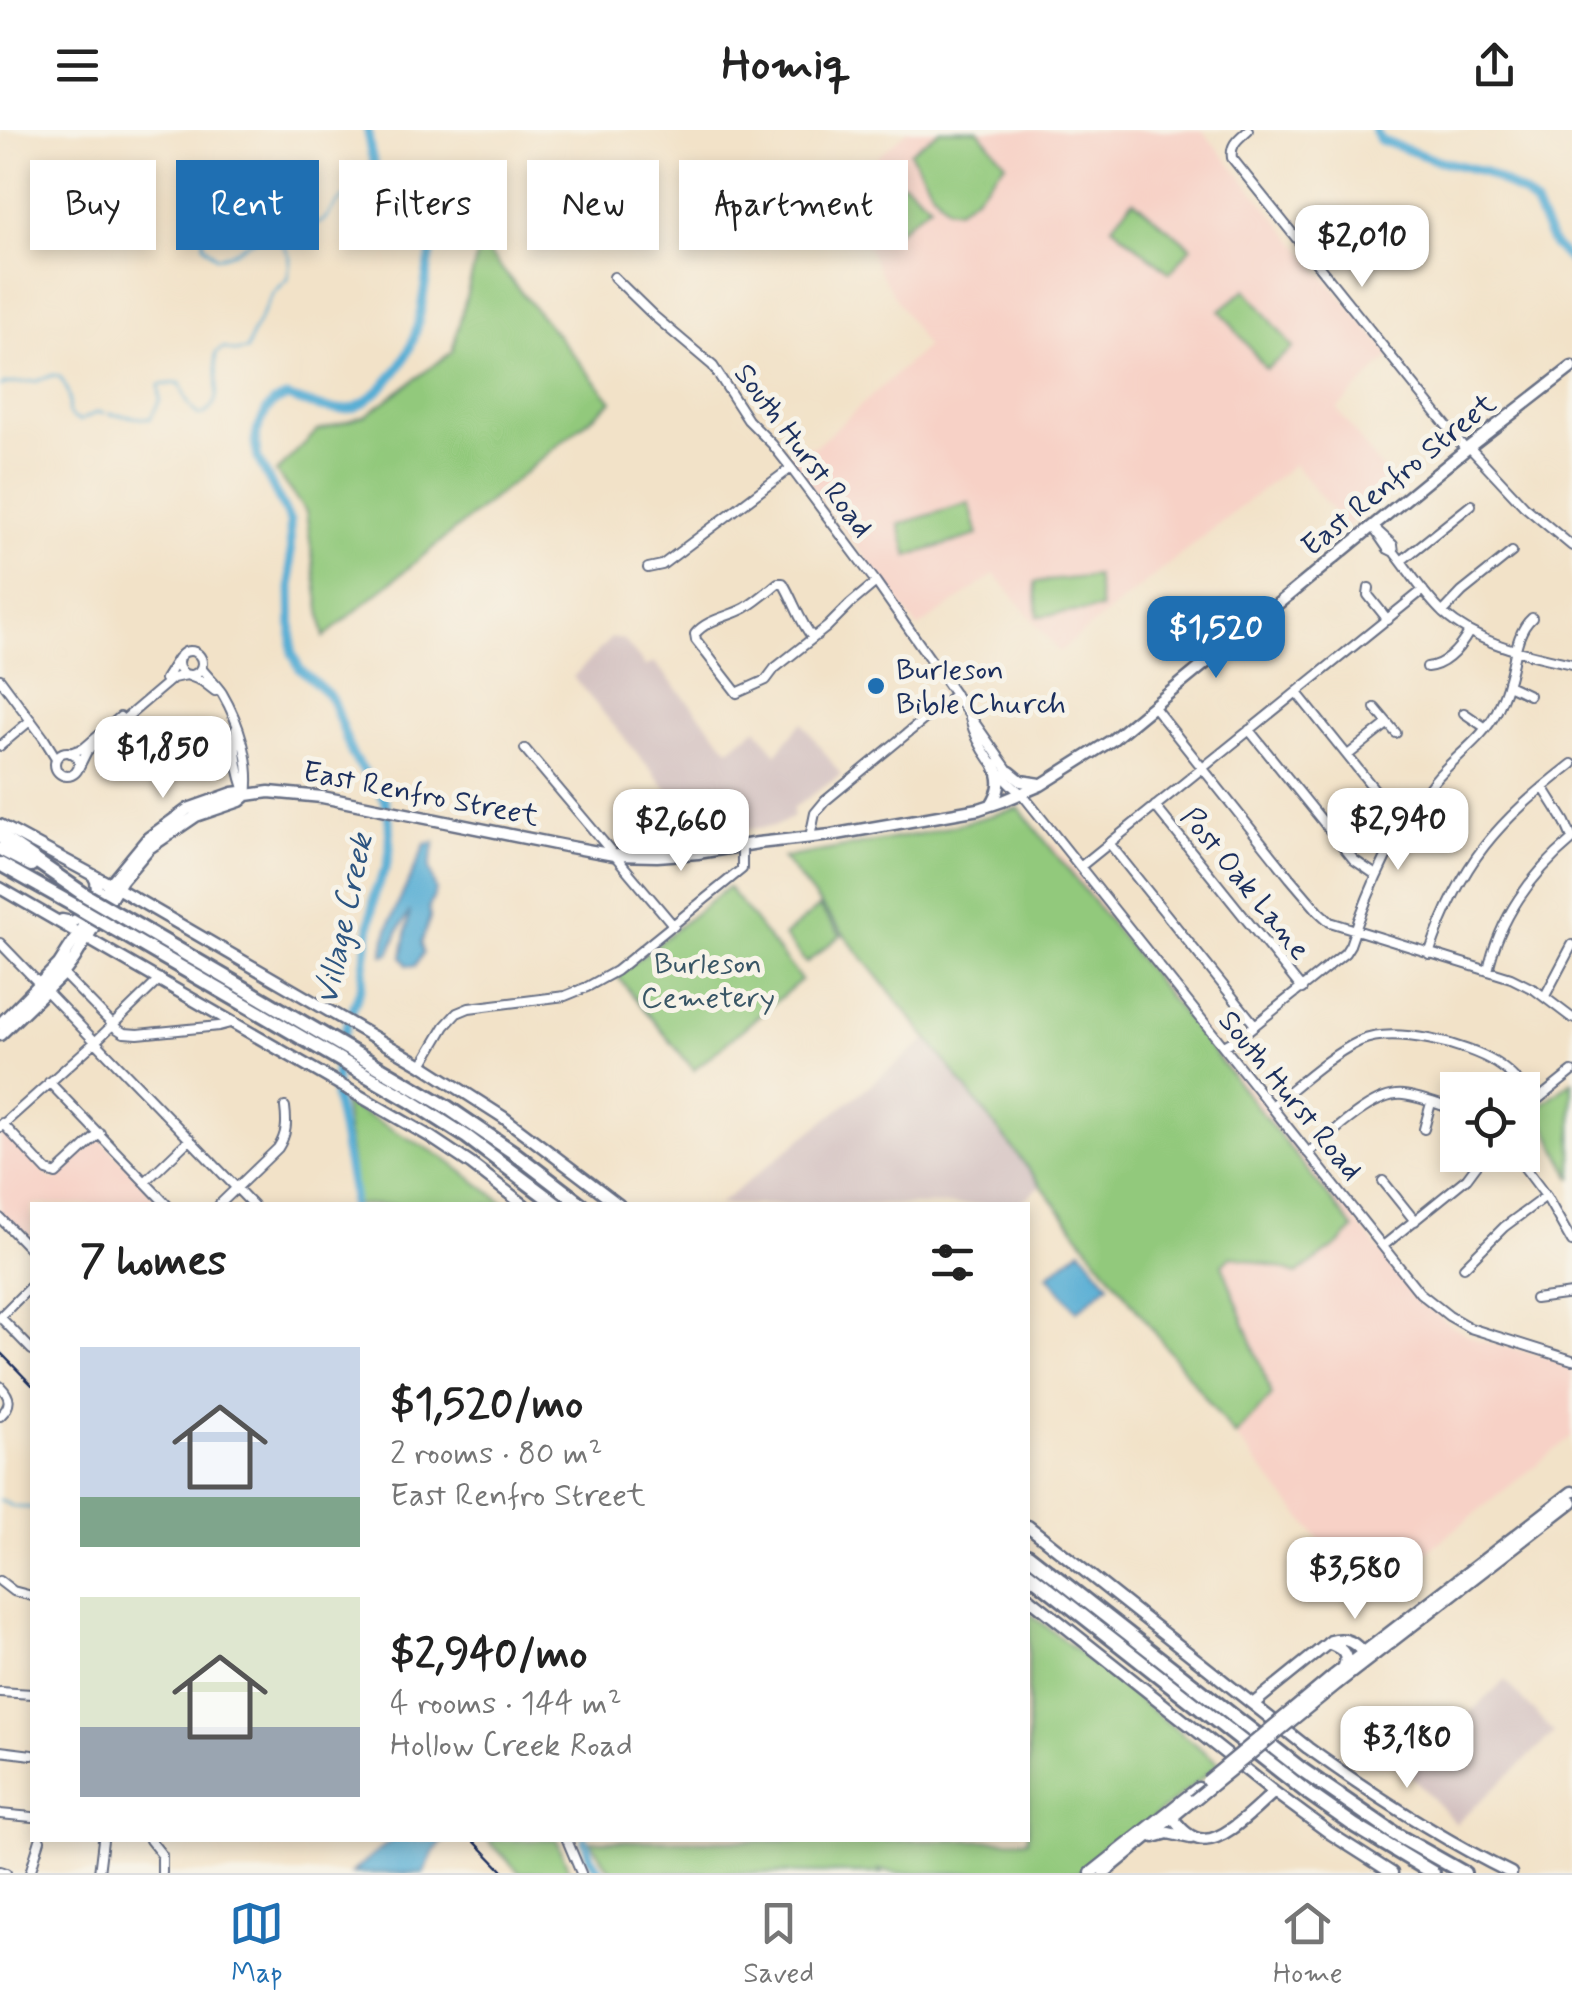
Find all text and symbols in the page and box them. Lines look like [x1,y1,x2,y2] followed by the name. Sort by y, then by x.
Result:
[722,36,850,95] text: Homiq
[50,38,105,93] icon: menu
[1467,38,1522,93] icon: share
[30,160,156,250] chip: Buy
[176,160,319,250] chip: Rent
[339,160,507,250] chip: Filters
[527,160,659,250] chip: New
[679,160,908,250] chip: Apartment
[1281,205,1443,290] pin: $2,010
[1317,216,1407,258] text: $2,010
[724,356,881,546] street label: South Hurst Road
[1294,384,1505,566] street label: East Renfro Street
[1135,596,1297,681] pin: $1,520
[1169,607,1263,649] text: $1,520
[896,651,1066,724] place label: Burleson Bible Church
[865,675,887,697] marker: Burleson Bible Church
[82,716,244,801] pin: $1,850
[116,727,210,769] text: $1,850
[299,752,542,837] street label: East Renfro Street
[1317,788,1479,873] pin: $2,940
[600,789,762,874] pin: $2,660
[1171,799,1318,968] street label: Post Oak Lane
[1349,799,1447,841] text: $2,940
[635,800,727,842] text: $2,660
[306,828,384,1009] water label: Village Creek
[641,945,775,1018] park label: Burleson Cemetery
[1209,1003,1371,1189] street label: South Hurst Road
[1440,1072,1540,1172] map controls
[1440,1072,1540,1172] button: locate
[80,1235,227,1290] text: 7 homes
[925,1235,980,1290] icon: filters
[390,1378,583,1433] text: $1,520/mo
[160,1387,280,1507] icon: home
[390,1433,603,1475] text: 2 rooms · 80 m²
[390,1475,646,1517] text: East Renfro Street
[1274,1537,1436,1622] pin: $3,580
[1309,1548,1401,1590] text: $3,580
[390,1628,587,1683] text: $2,940/mo
[160,1637,280,1757] icon: home
[390,1683,622,1725] text: 4 rooms · 144 m²
[1326,1706,1488,1791] pin: $3,180
[1362,1717,1452,1759] text: $3,180
[390,1725,633,1767] text: Hollow Creek Road
[229,1896,284,1993] tab: Map
[743,1896,814,1993] tab: Saved
[1273,1896,1343,1993] tab: Home

